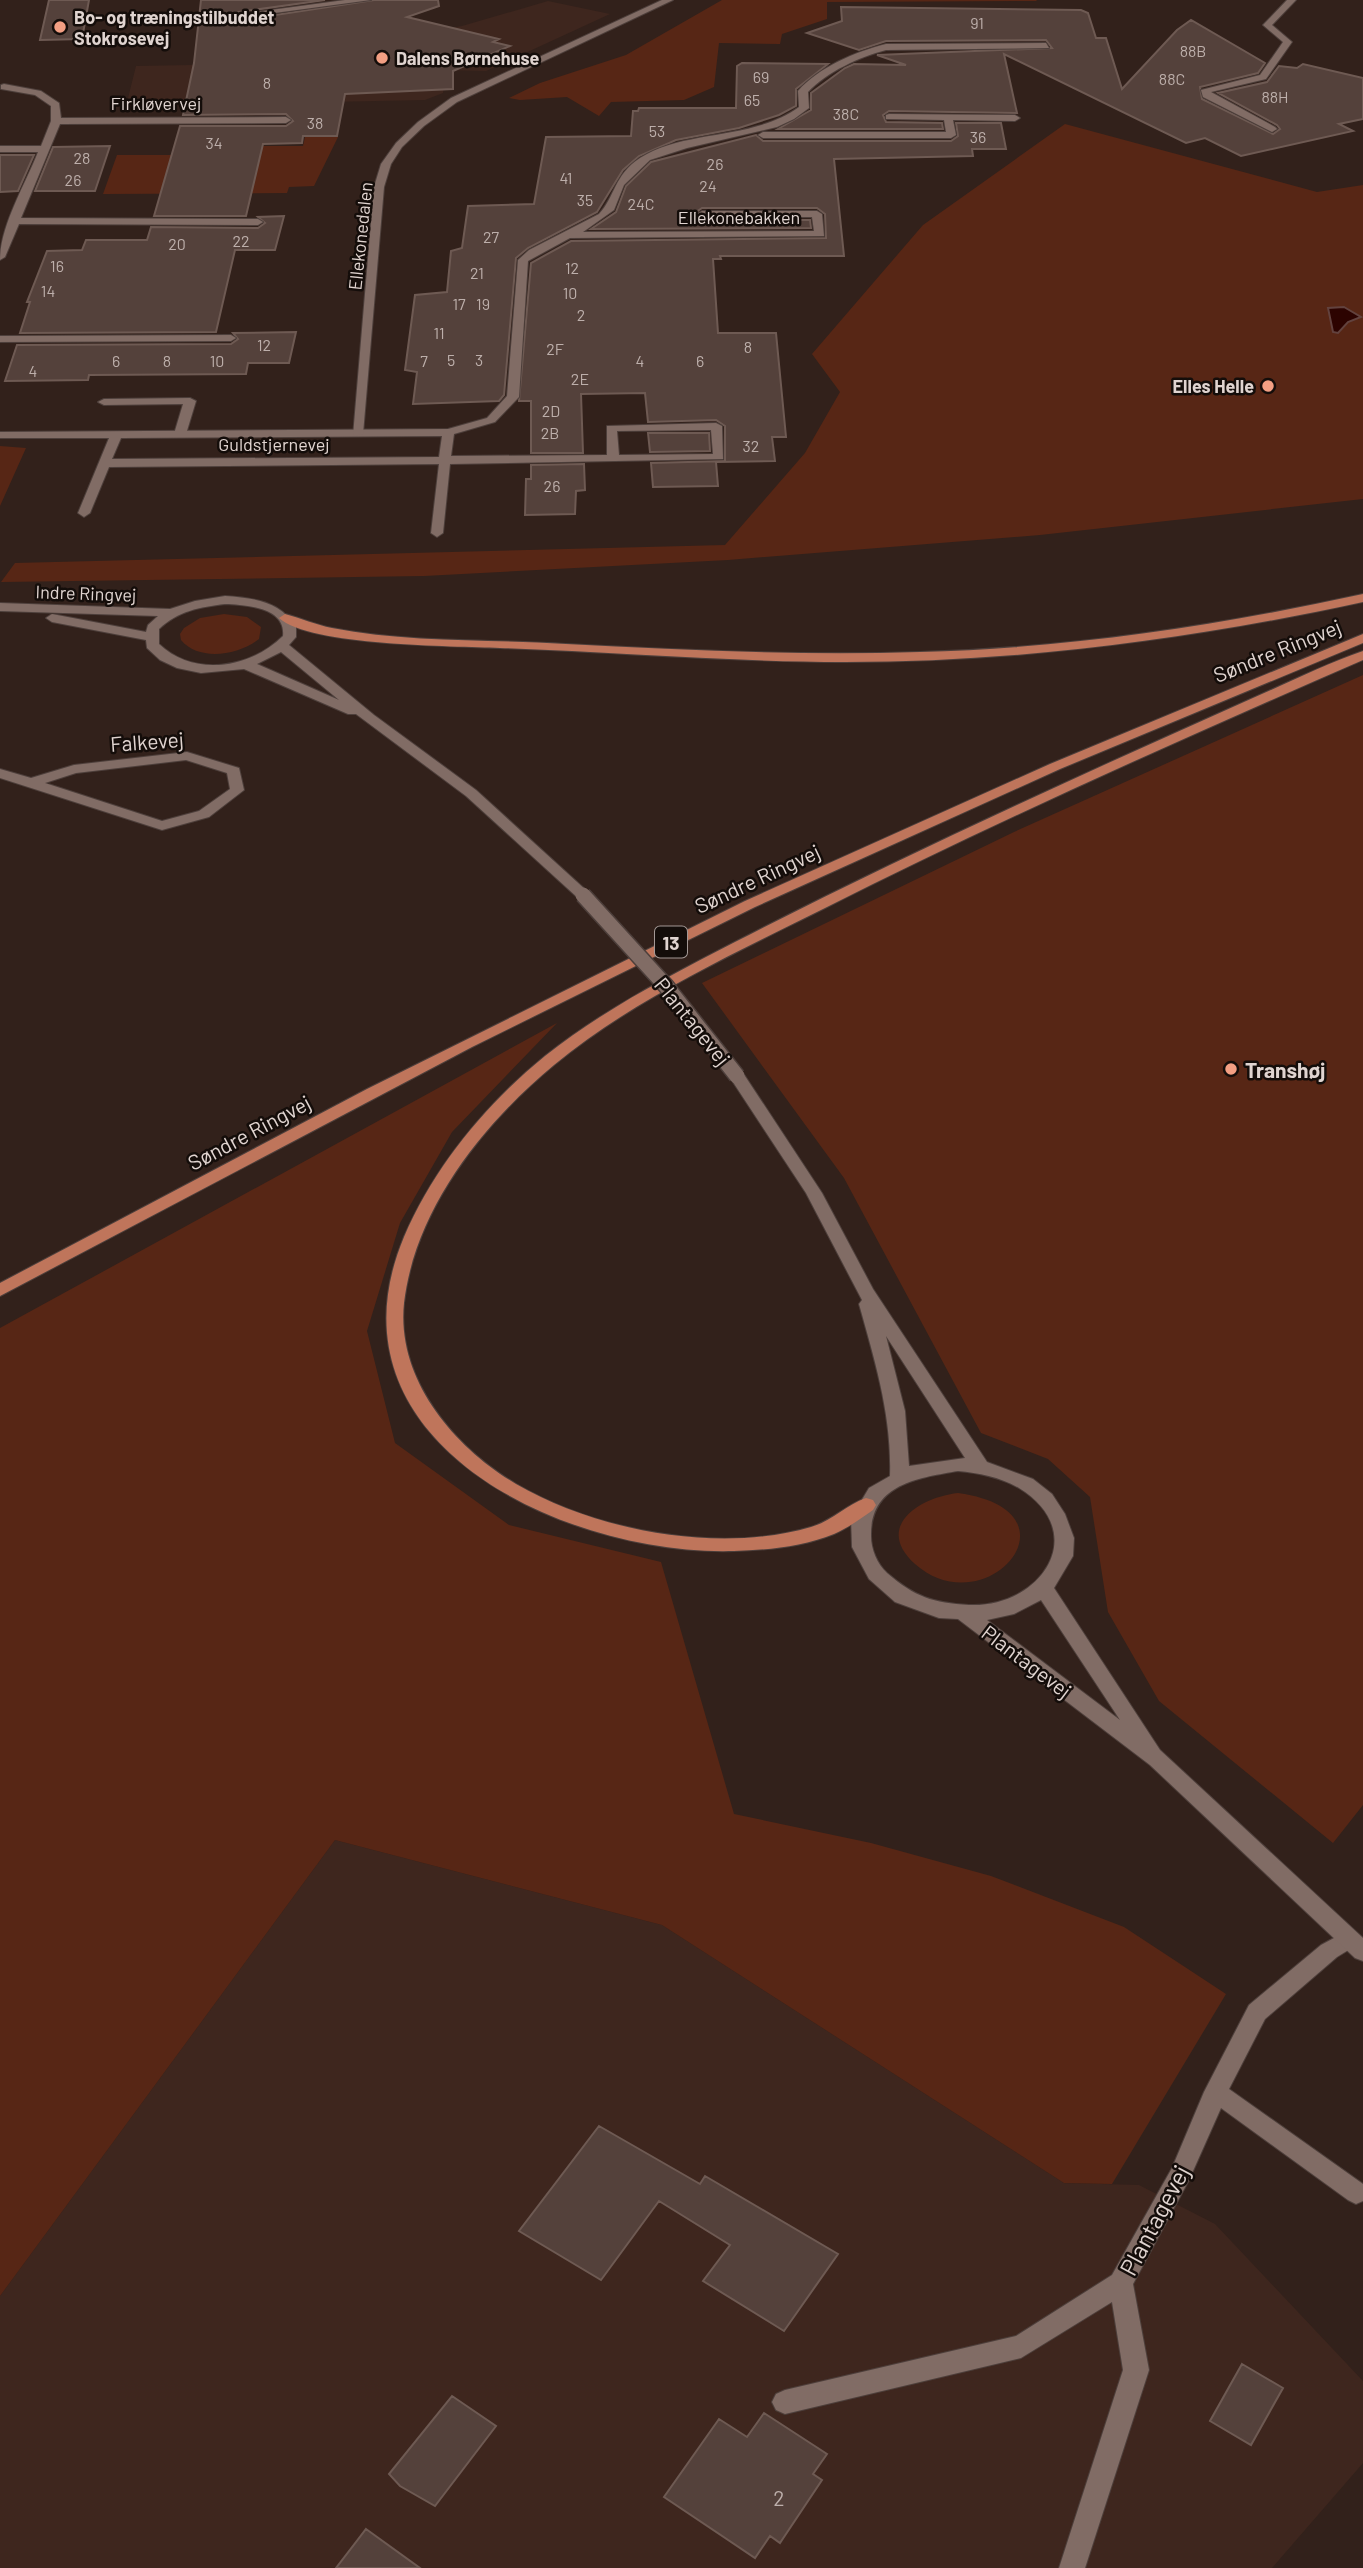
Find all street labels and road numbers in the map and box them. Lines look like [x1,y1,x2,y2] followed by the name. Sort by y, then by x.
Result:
[111,92,201,114] street label: Firkløvervej
[343,181,377,291] street label: Ellekonedalen
[678,206,800,228] street label: Ellekonebakken
[218,433,330,455] street label: Guldstjernevej
[35,580,137,606] street label: Indre Ringvej
[1209,613,1345,687] street label: Søndre Ringvej
[109,726,185,756] street label: Falkevej
[690,838,824,918] street label: Søndre Ringvej
[655,926,687,958] road number: 13
[650,972,736,1070] street label: Plantagevej
[183,1089,315,1175] street label: Søndre Ringvej
[977,1619,1077,1703] street label: Plantagevej
[1113,2160,1195,2280] street label: Plantagevej

